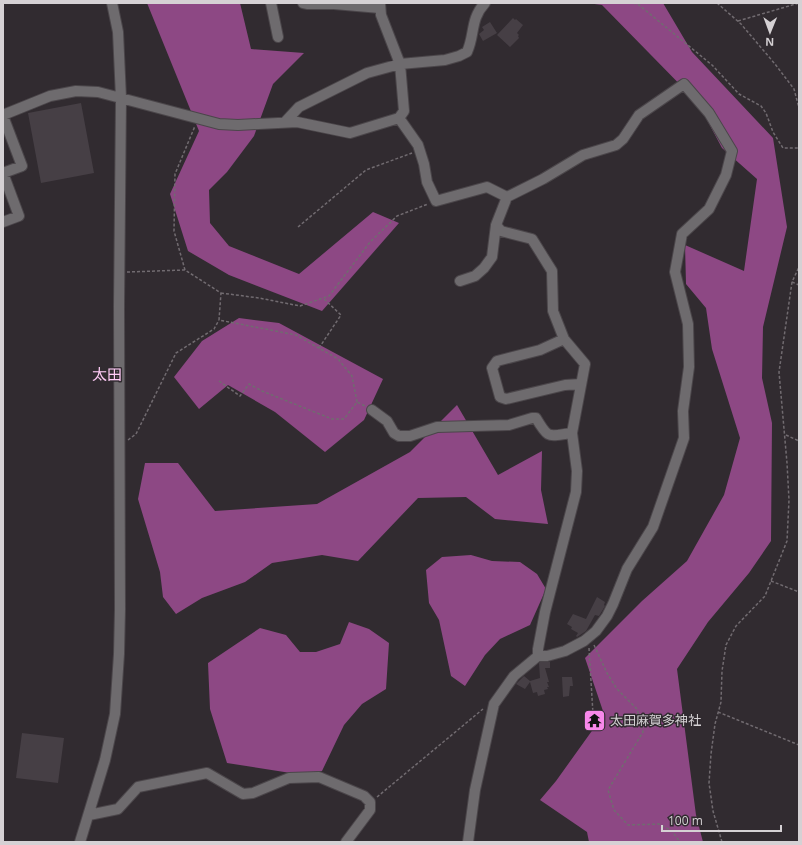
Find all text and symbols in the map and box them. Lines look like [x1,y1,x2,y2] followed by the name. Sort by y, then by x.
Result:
[750,12,790,52] north arrow
[765,35,774,50] text: N
[92,364,122,384] district label: 太田
[581,707,607,733] temple icon: 太田麻賀多神社
[610,711,701,729] place label: 太田麻賀多神社
[662,807,781,833] scale bar
[668,812,703,829] text: 100 m

